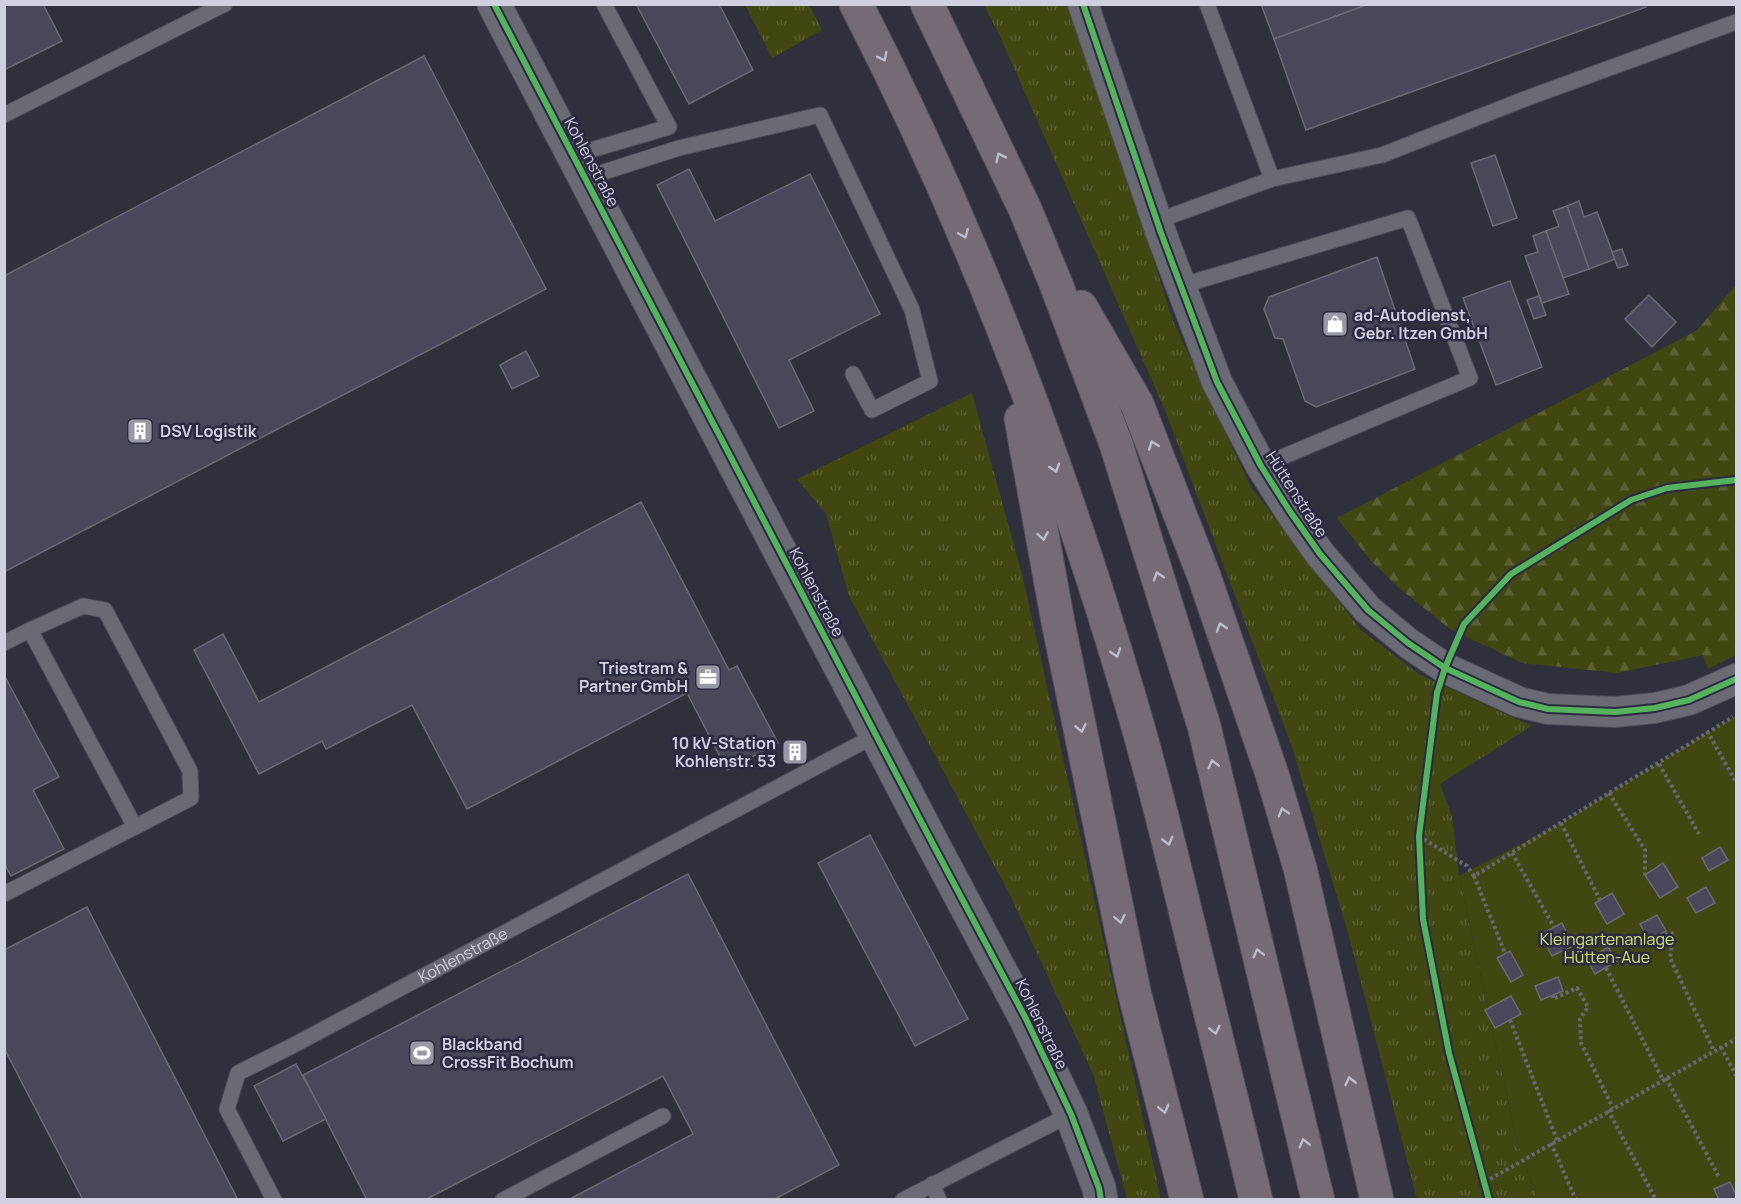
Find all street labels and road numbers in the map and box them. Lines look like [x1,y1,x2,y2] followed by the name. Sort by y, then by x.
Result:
[559,113,625,211] street label: Kohlenstraße
[1261,446,1333,542] street label: Hüttenstraße
[784,543,850,641] street label: Kohlenstraße
[414,922,511,988] street label: Kohlenstraße
[1011,975,1073,1073] street label: Kohlenstraße

